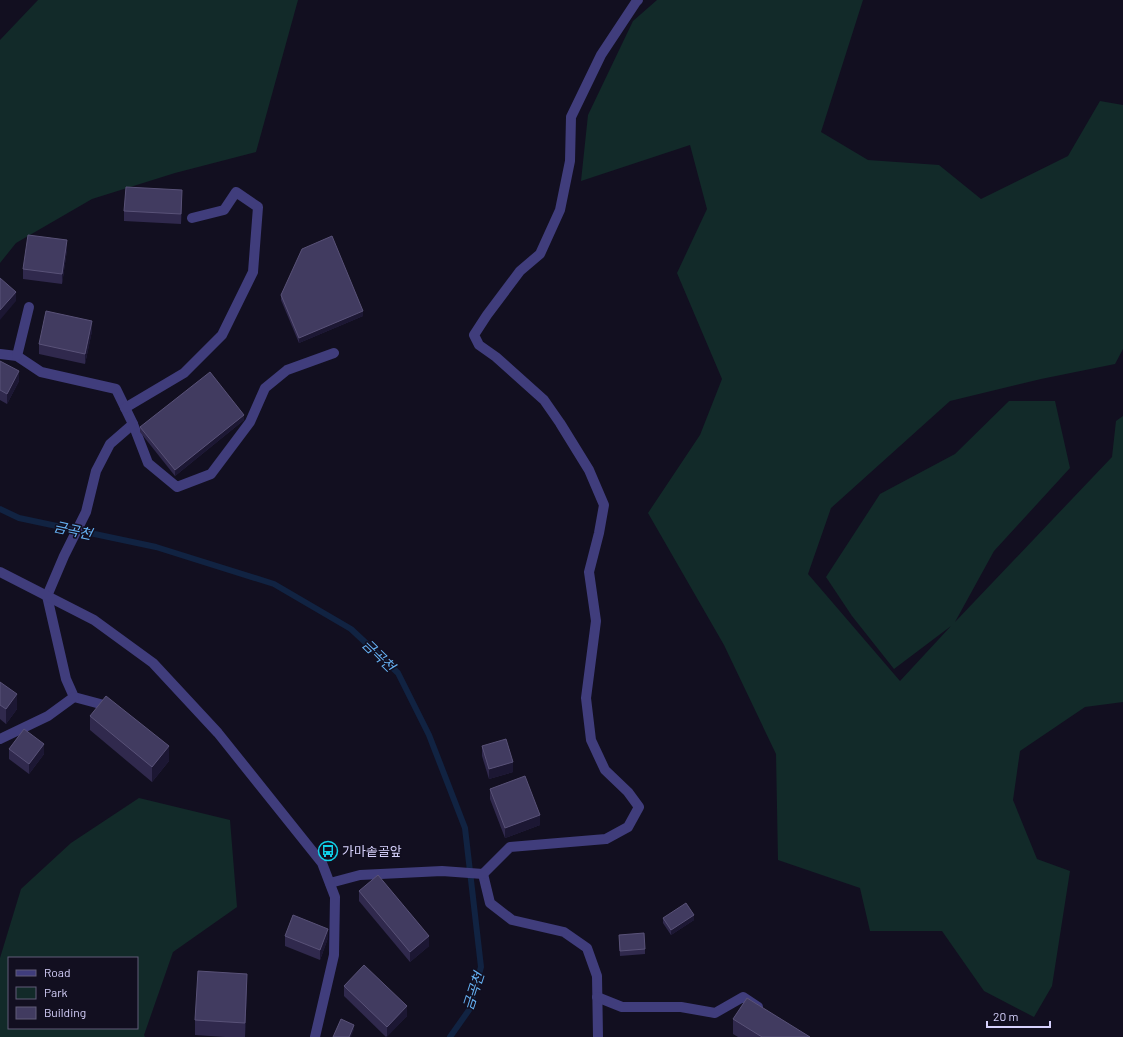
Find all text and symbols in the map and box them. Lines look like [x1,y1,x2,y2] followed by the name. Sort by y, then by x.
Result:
[52,518,95,543] water label: 금곡천
[359,635,400,675] water label: 금곡천
[317,840,339,862] bus stop icon: 가마솥골앞
[342,843,402,859] place label: 가마솥골앞
[8,957,138,1029] legend
[44,965,71,979] text: Road
[459,969,487,1012] water label: 금곡천
[44,985,68,999] text: Park
[987,1003,1050,1029] scale bar
[44,1005,86,1019] text: Building
[993,1009,1019,1023] text: 20 m

